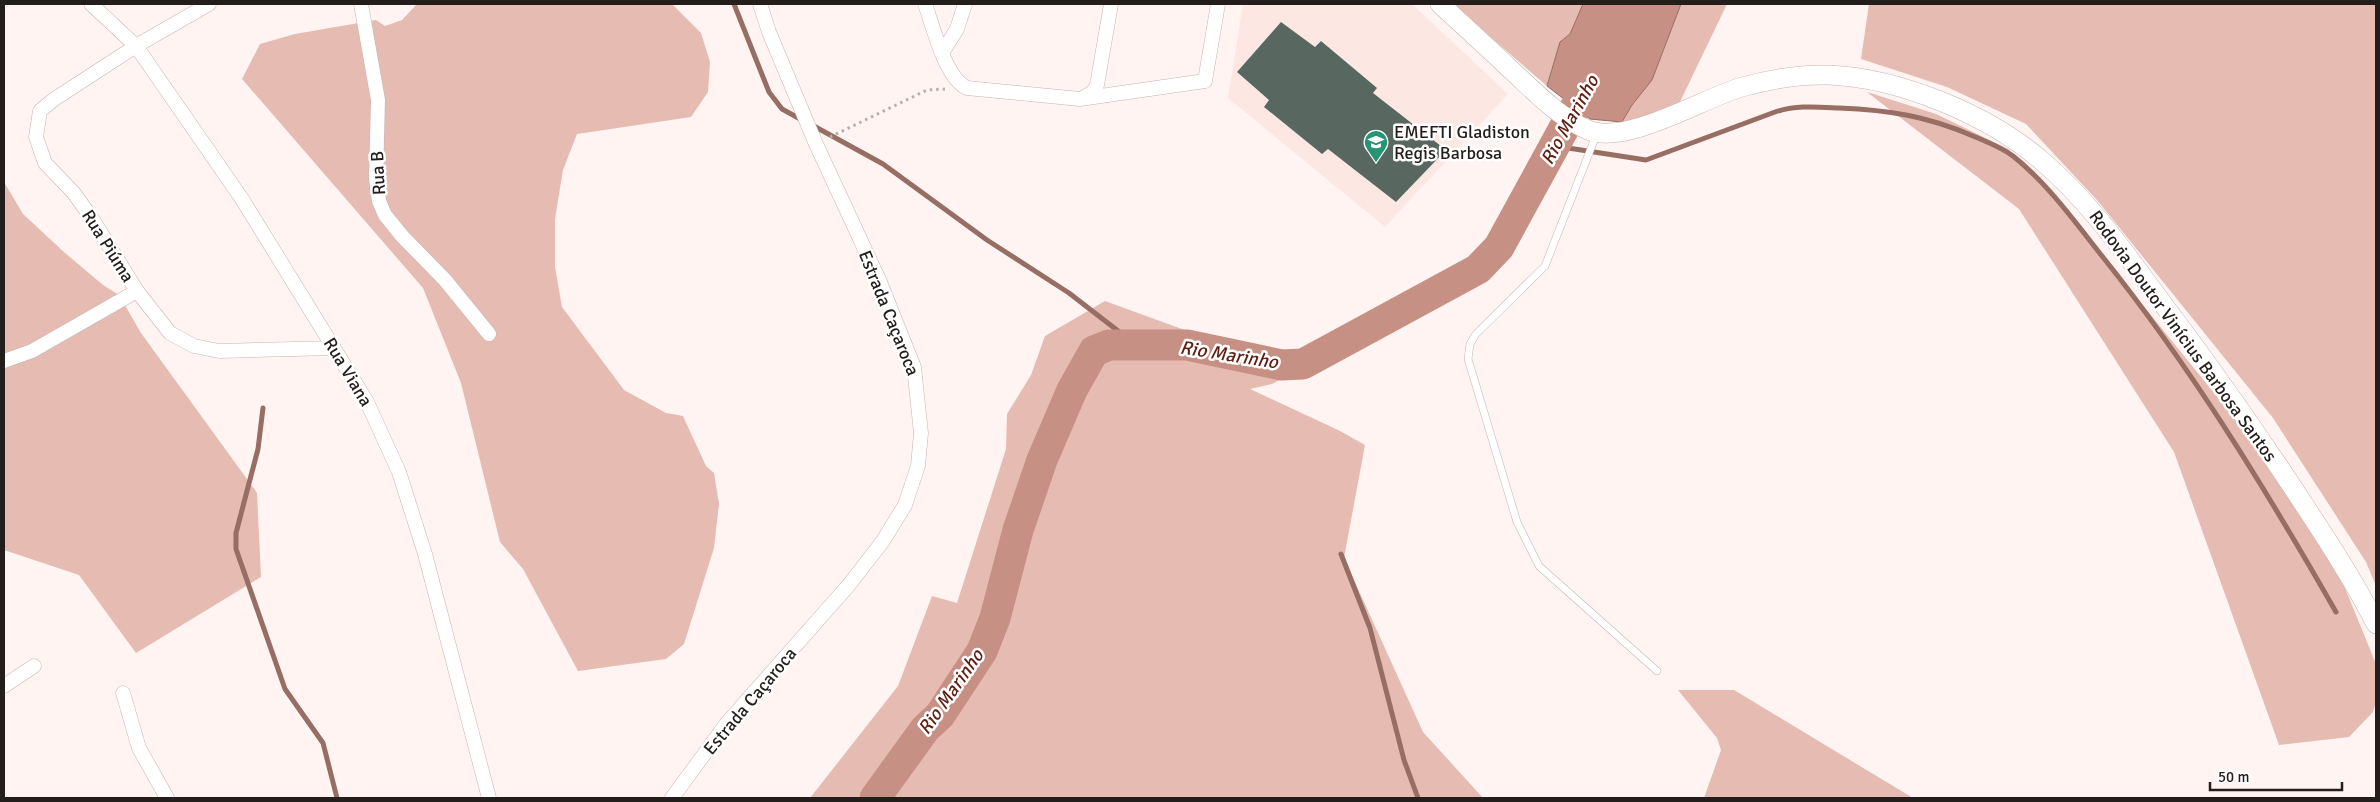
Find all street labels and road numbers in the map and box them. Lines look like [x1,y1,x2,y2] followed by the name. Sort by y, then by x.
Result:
[366,150,390,196] street label: Rua B
[77,206,139,286] street label: Rua Piúma
[2084,206,2282,466] street label: Rodovia Doutor Vinícius Barbosa Santos
[854,247,924,379] street label: Estrada Caçaroca
[319,333,377,411] street label: Rua Viana
[699,643,801,759] street label: Estrada Caçaroca

